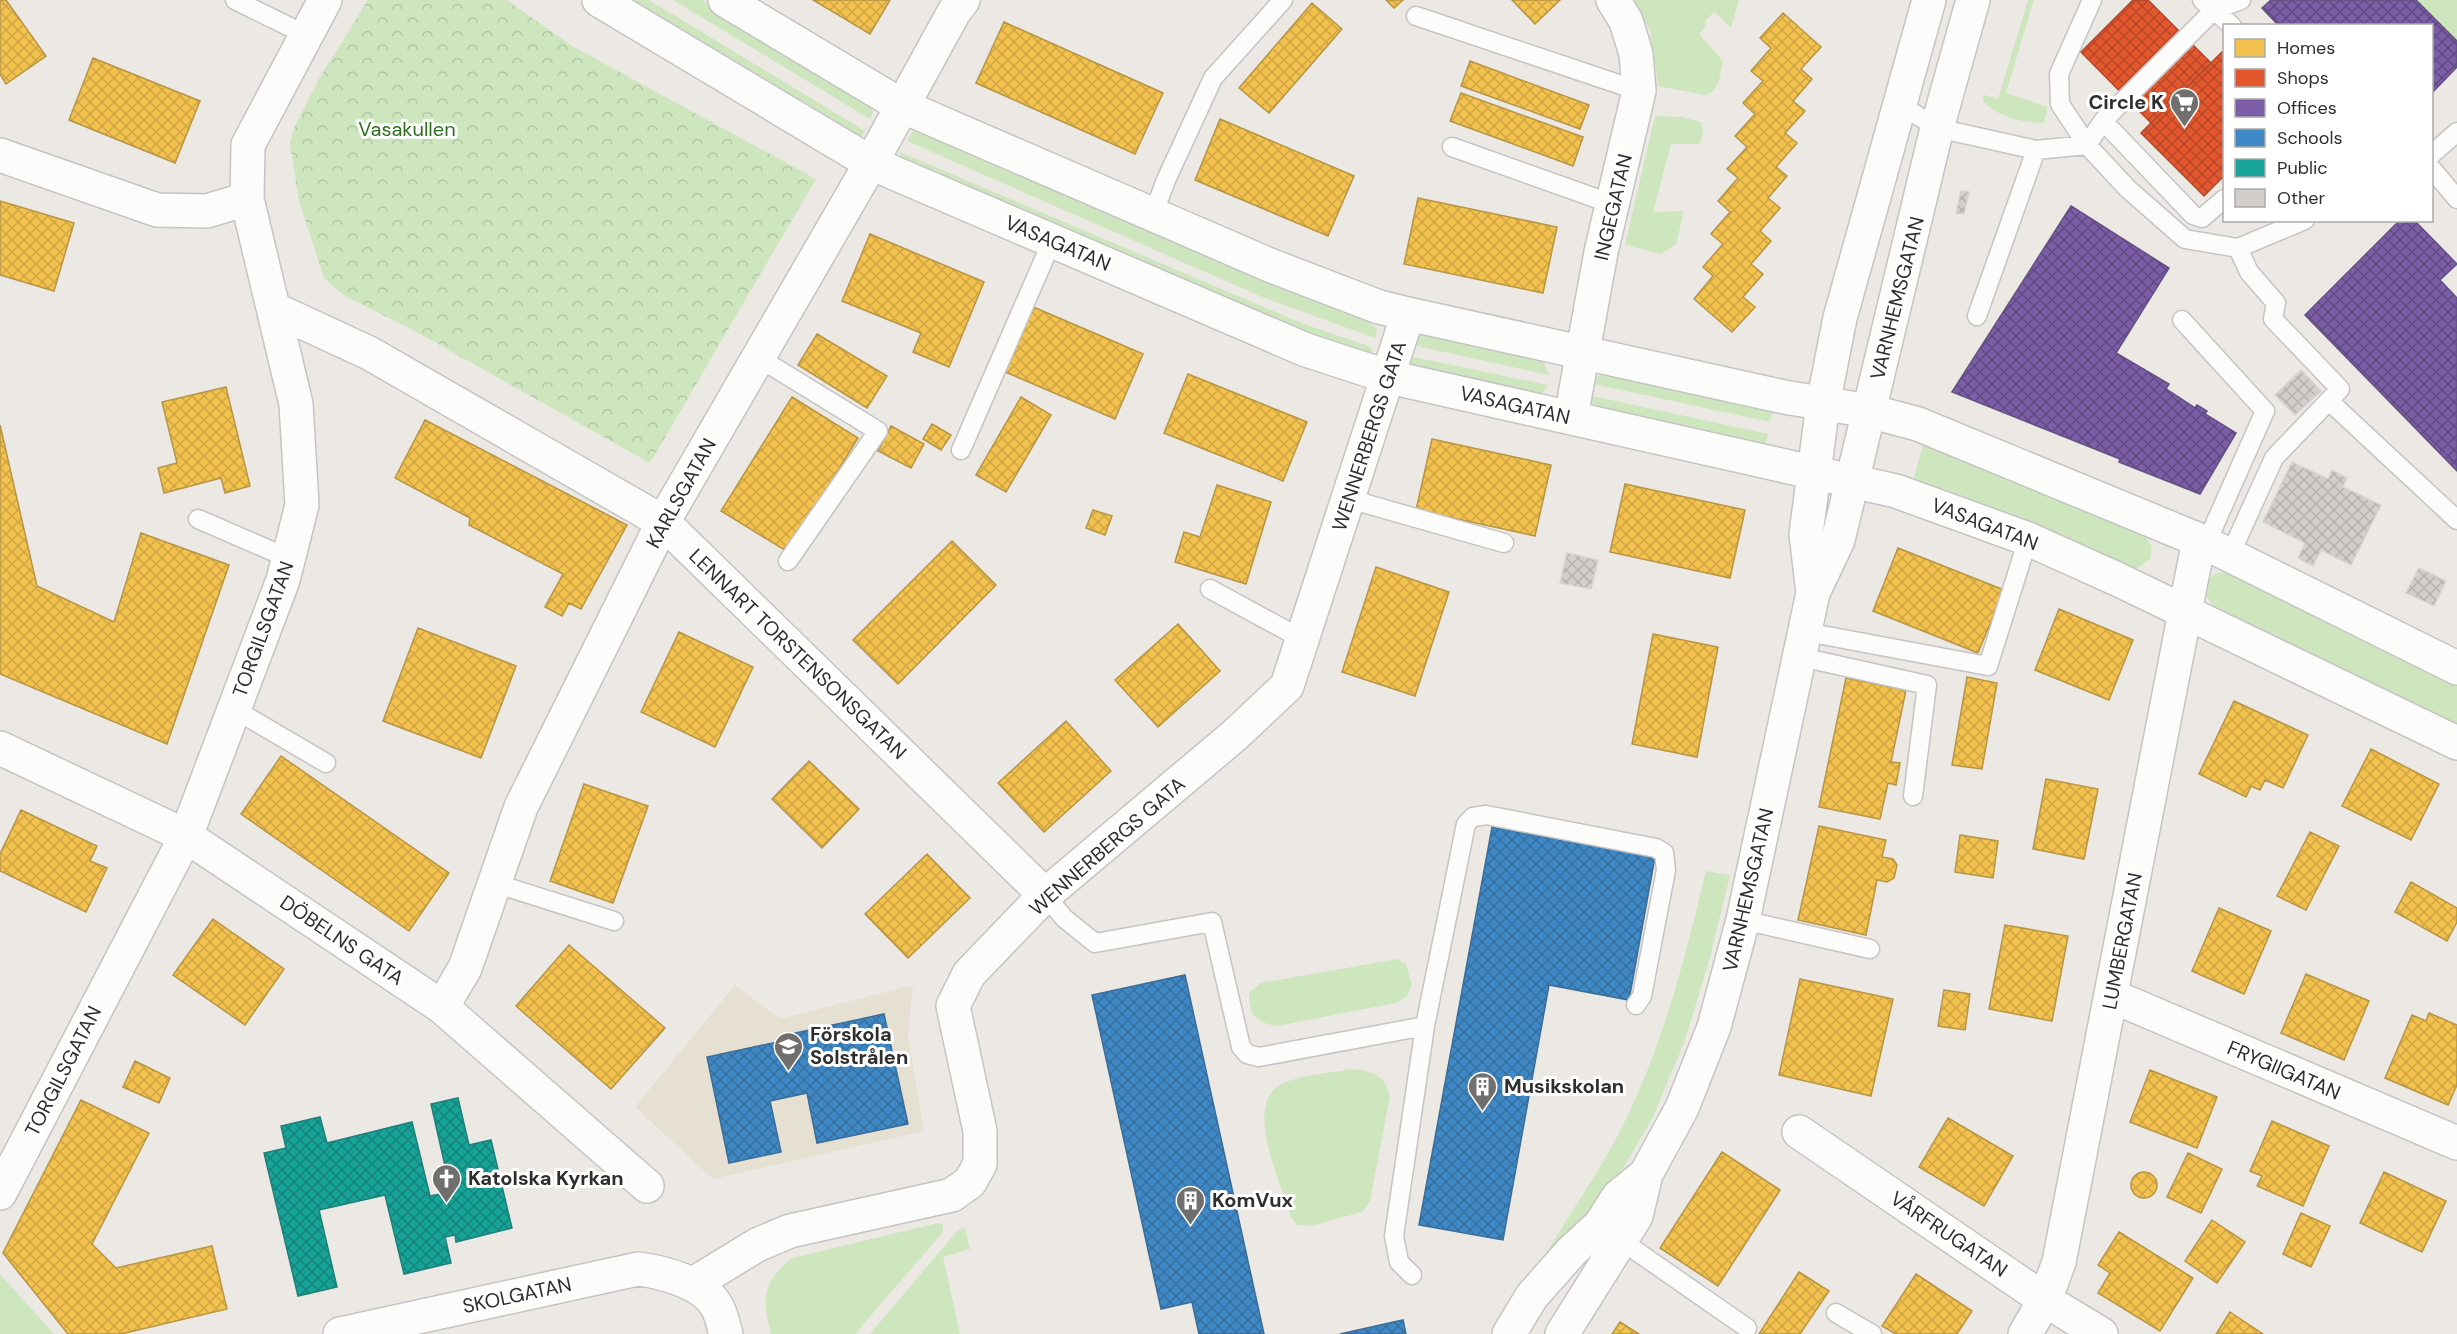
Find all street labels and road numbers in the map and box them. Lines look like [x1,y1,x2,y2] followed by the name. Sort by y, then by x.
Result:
[1588,151,1638,263] street label: INGEGATAN
[1001,209,1115,277] street label: VASAGATAN
[1864,214,1930,382] street label: VARNHEMSGATAN
[1326,338,1412,534] street label: WENNERBERGS GATA
[1457,380,1573,430] street label: VASAGATAN
[640,433,722,553] street label: KARLSGATAN
[1928,492,2042,556] street label: VASAGATAN
[684,543,912,765] street label: LENNART TORSTENSONSGATAN
[226,557,300,701] street label: TORGILSGATAN
[1024,771,1190,921] street label: WENNERBERGS GATA
[1717,806,1779,974] street label: VARNHEMSGATAN
[2096,870,2148,1012] street label: LUMBERGATAN
[275,889,409,991] street label: DÖBELNS GATA
[19,1001,107,1141] street label: TORGILSGATAN
[2223,1034,2345,1106] street label: FRYGIIGATAN
[1885,1185,2013,1283] street label: VÅRFRUGATAN
[460,1271,574,1319] street label: SKOLGATAN

